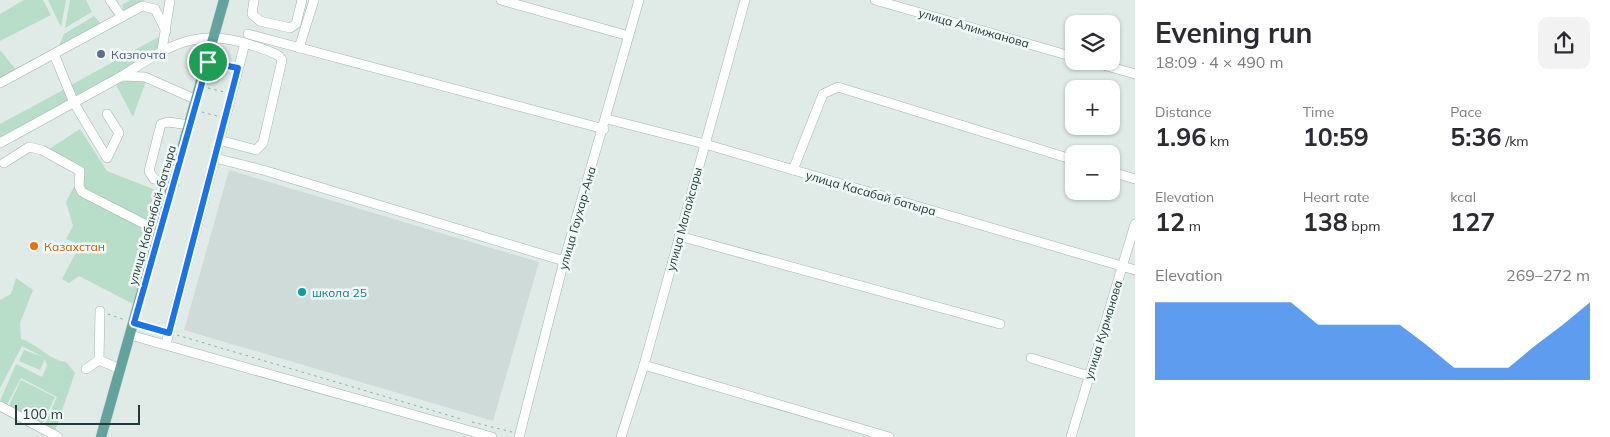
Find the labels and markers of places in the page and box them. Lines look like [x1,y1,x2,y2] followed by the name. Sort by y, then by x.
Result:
[187,41,229,83] pin
[111,47,166,62] place label: Казпочта
[95,48,107,60] marker: Казпочта
[44,239,105,254] place label: Казахстан
[28,240,40,252] marker: Казахстан
[312,285,367,300] place label: школа 25
[296,286,308,298] marker: школа 25

